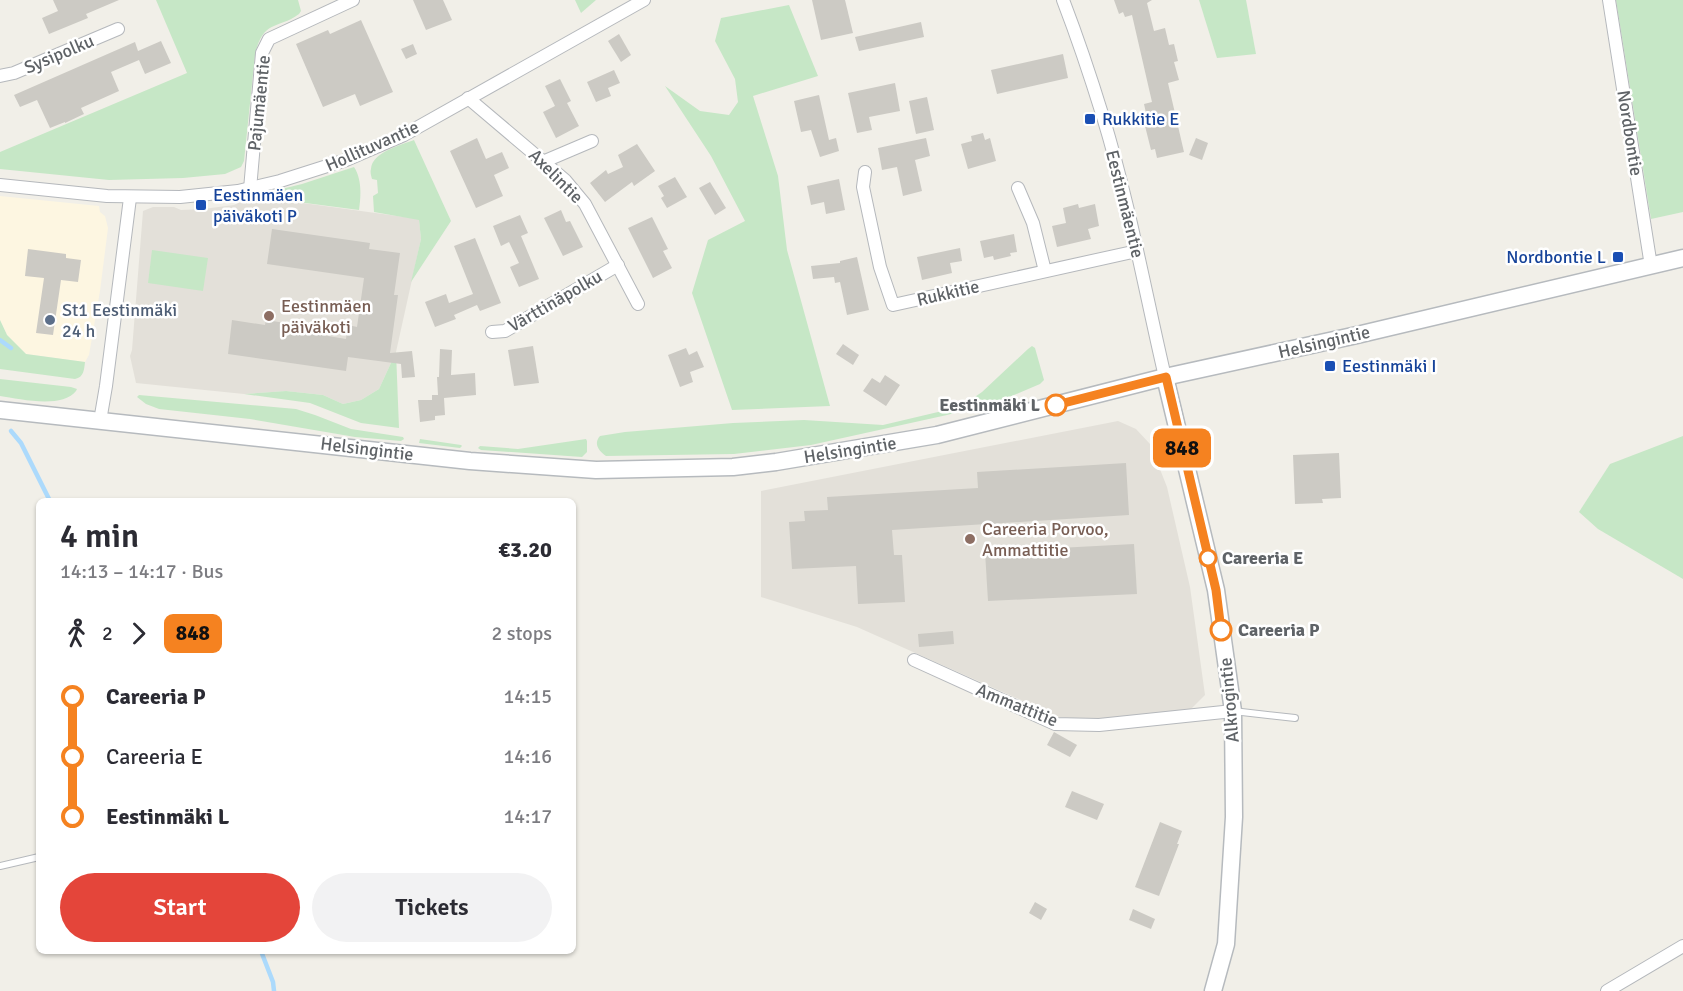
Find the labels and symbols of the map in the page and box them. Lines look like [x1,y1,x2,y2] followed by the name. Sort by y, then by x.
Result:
[21,29,97,79] street label: Sysipolku
[243,54,275,152] street label: Pajumäentie
[1612,89,1648,177] street label: Nordbontie
[1102,108,1179,130] place label: Rukkitie E
[1083,112,1097,126] marker: Rukkitie E
[322,116,422,176] street label: Hollituvantie
[524,144,588,208] street label: Axelintie
[1101,148,1149,260] street label: Eestinmäentie
[213,184,303,227] place label: Eestinmäen päiväkoti P
[194,198,208,212] marker: Eestinmäen päiväkoti P
[1506,246,1606,268] place label: Nordbontie L
[1611,250,1625,264] marker: Nordbontie L
[504,265,606,337] street label: Värttinäpolku
[915,275,981,311] street label: Rukkitie
[281,295,371,338] place label: Eestinmäen päiväkoti
[62,299,177,342] place label: St1 Eestinmäki 24 h
[262,309,276,323] marker: Eestinmäen päiväkoti
[43,313,57,327] marker: St1 Eestinmäki 24 h
[1276,321,1372,363] street label: Helsingintie
[1342,355,1437,377] place label: Eestinmäki I
[1323,359,1337,373] marker: Eestinmäki I
[939,394,1041,416] place label: Eestinmäki L
[1045,394,1067,416] marker: Eestinmäki L
[1148,428,1216,468] line badge: 848
[319,432,415,466] street label: Helsingintie
[802,432,898,468] street label: Helsingintie
[982,518,1109,561] place label: Careeria Porvoo, Ammattitie
[963,532,977,546] marker: Careeria Porvoo, Ammattitie
[1222,547,1303,569] place label: Careeria E
[1199,549,1217,567] marker: Careeria E
[1210,619,1232,641] marker: Careeria P
[1238,619,1320,641] place label: Careeria P
[1214,657,1244,743] street label: Alkrogintie
[973,679,1061,731] street label: Ammattitie

